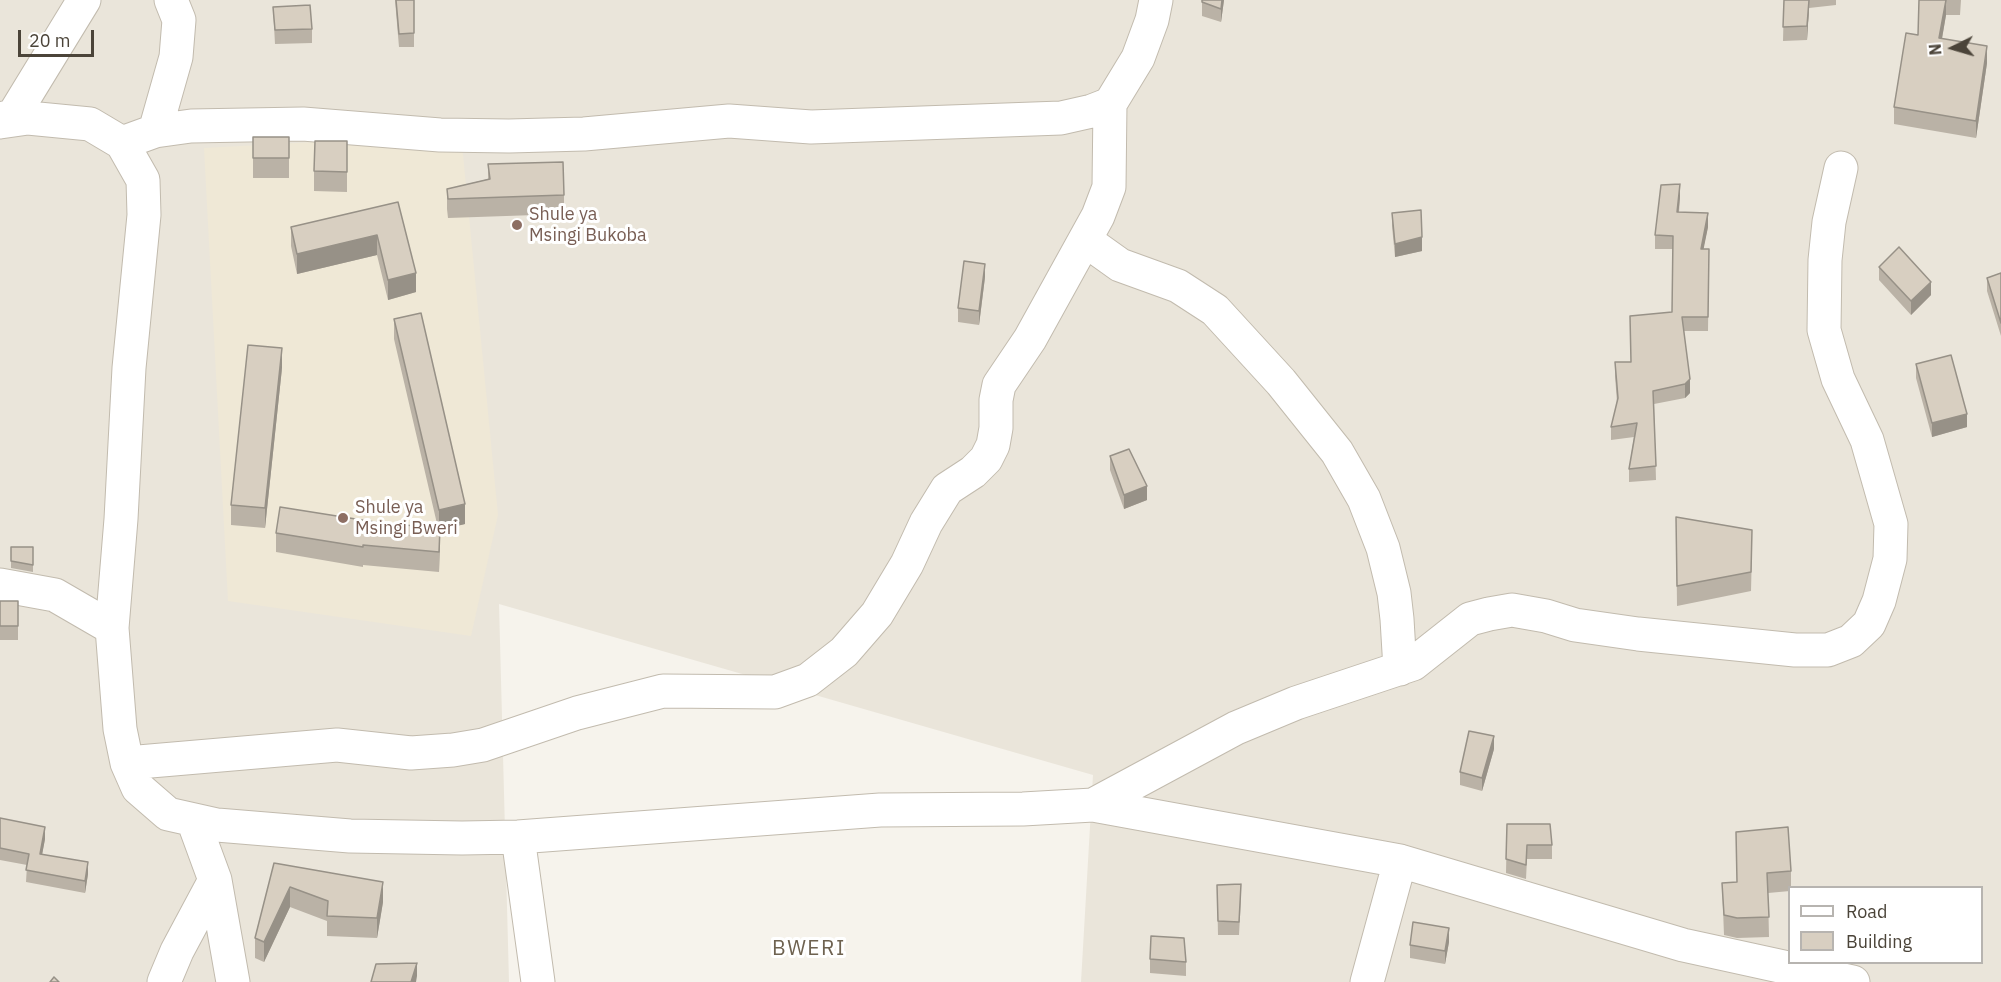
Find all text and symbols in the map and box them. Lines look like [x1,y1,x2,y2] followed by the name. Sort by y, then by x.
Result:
[21,18,98,56] scale bar
[1923,18,1983,78] north arrow
[29,29,71,52] text: 20 m
[1925,43,1946,56] text: N
[529,204,647,246] place label: Shule ya Msingi Bukoba
[510,218,524,232] marker: Shule ya Msingi Bukoba
[355,497,458,540] place label: Shule ya Msingi Bweri
[336,511,350,525] marker: Shule ya Msingi Bweri
[1788,886,1983,964] legend
[1846,900,1887,923] text: Road
[1846,930,1912,953] text: Building
[772,936,846,962] district label: BWERI

